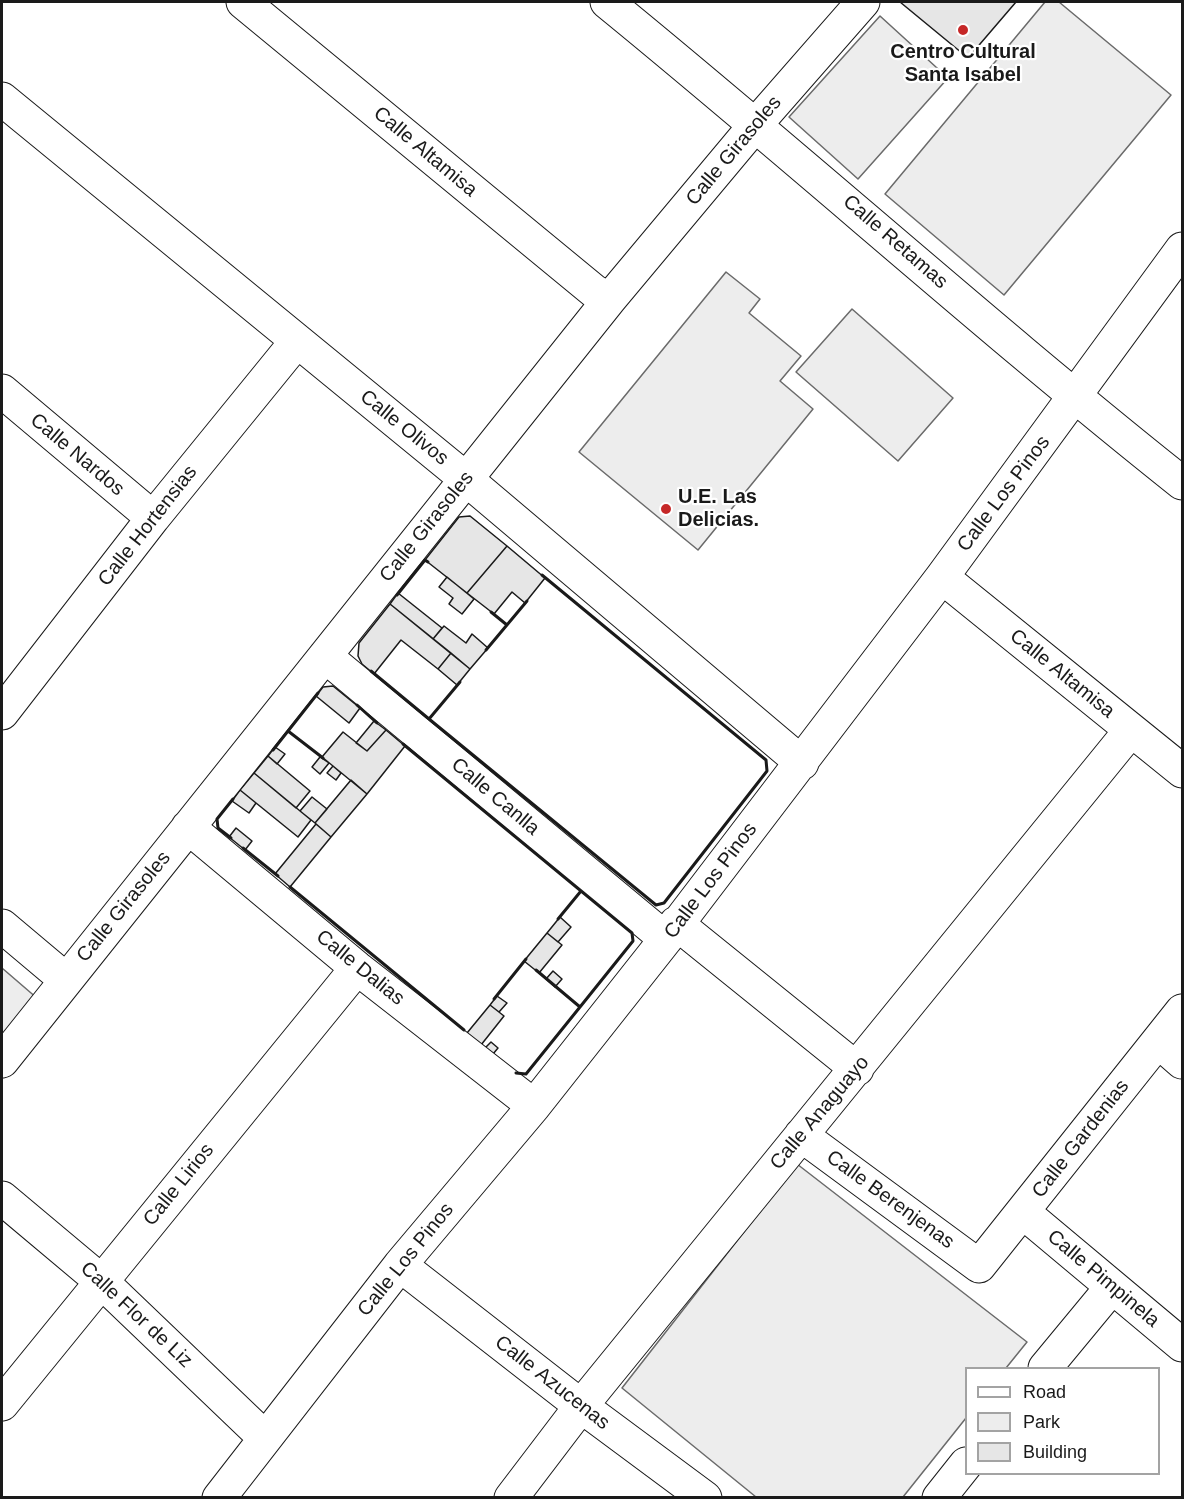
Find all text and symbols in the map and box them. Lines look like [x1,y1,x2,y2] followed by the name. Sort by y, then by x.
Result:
[956,23,970,37] marker: Centro Cultural Santa Isabel
[890,40,1036,87] place label: Centro Cultural Santa Isabel
[681,91,787,211] street label: Calle Girasoles
[368,102,482,202] street label: Calle Altamisa
[838,190,952,294] street label: Calle Retamas
[355,385,453,471] street label: Calle Olivos
[25,409,129,501] street label: Calle Nardos
[953,431,1055,557] street label: Calle Los Pinos
[93,461,203,591] street label: Calle Hortensias
[375,467,479,587] street label: Calle Girasoles
[678,485,759,532] place label: U.E. Las Delicias.
[659,502,673,516] marker: U.E. Las Delicias.
[1005,624,1119,724] street label: Calle Altamisa
[446,753,544,841] street label: Calle Canlla
[660,818,762,944] street label: Calle Los Pinos
[72,847,176,967] street label: Calle Girasoles
[311,925,409,1011] street label: Calle Dalias
[765,1051,875,1175] street label: Calle Anaguayo
[1027,1075,1135,1203] street label: Calle Gardenias
[139,1139,219,1231] street label: Calle Lirios
[821,1146,959,1254] street label: Calle Berenjenas
[353,1198,459,1322] street label: Calle Los Pinos
[1042,1225,1164,1333] street label: Calle Pimpinela
[75,1257,197,1373] street label: Calle Flor de Liz
[490,1331,614,1435] street label: Calle Azucenas
[965,1367,1160,1475] legend
[1023,1382,1066,1402] text: Road
[1023,1412,1060,1432] text: Park
[1023,1442,1087,1462] text: Building

